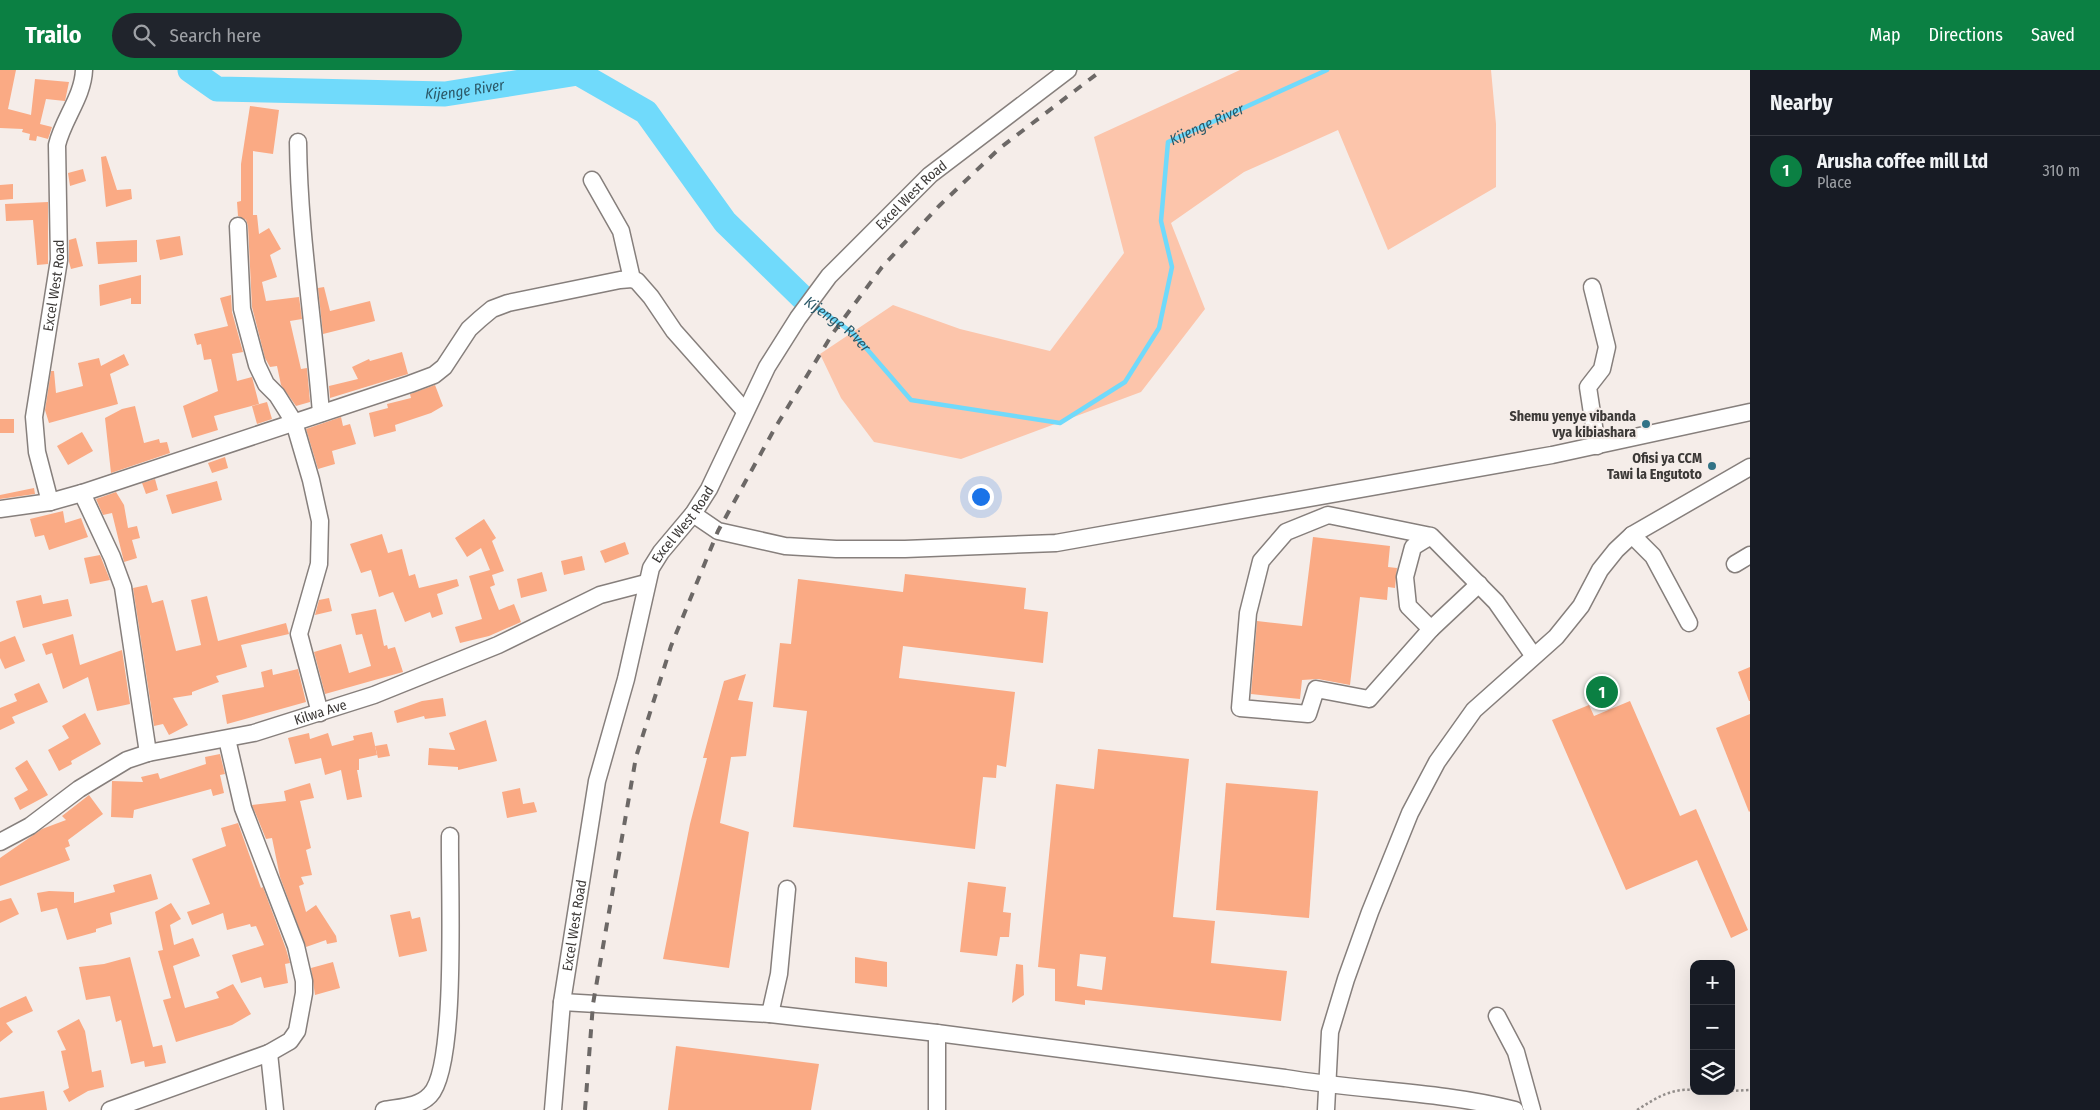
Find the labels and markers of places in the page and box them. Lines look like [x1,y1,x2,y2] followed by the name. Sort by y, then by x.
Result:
[1509,408,1636,441] place label: Shemu yenye vibanda vya kibiashara
[1640,418,1652,430] marker: Shemu yenye vibanda vya kibiashara
[1607,450,1703,483] place label: Ofisi ya CCM Tawi la Engutoto
[1706,460,1718,472] marker: Ofisi ya CCM Tawi la Engutoto
[1586,673,1618,711] pin: 1

